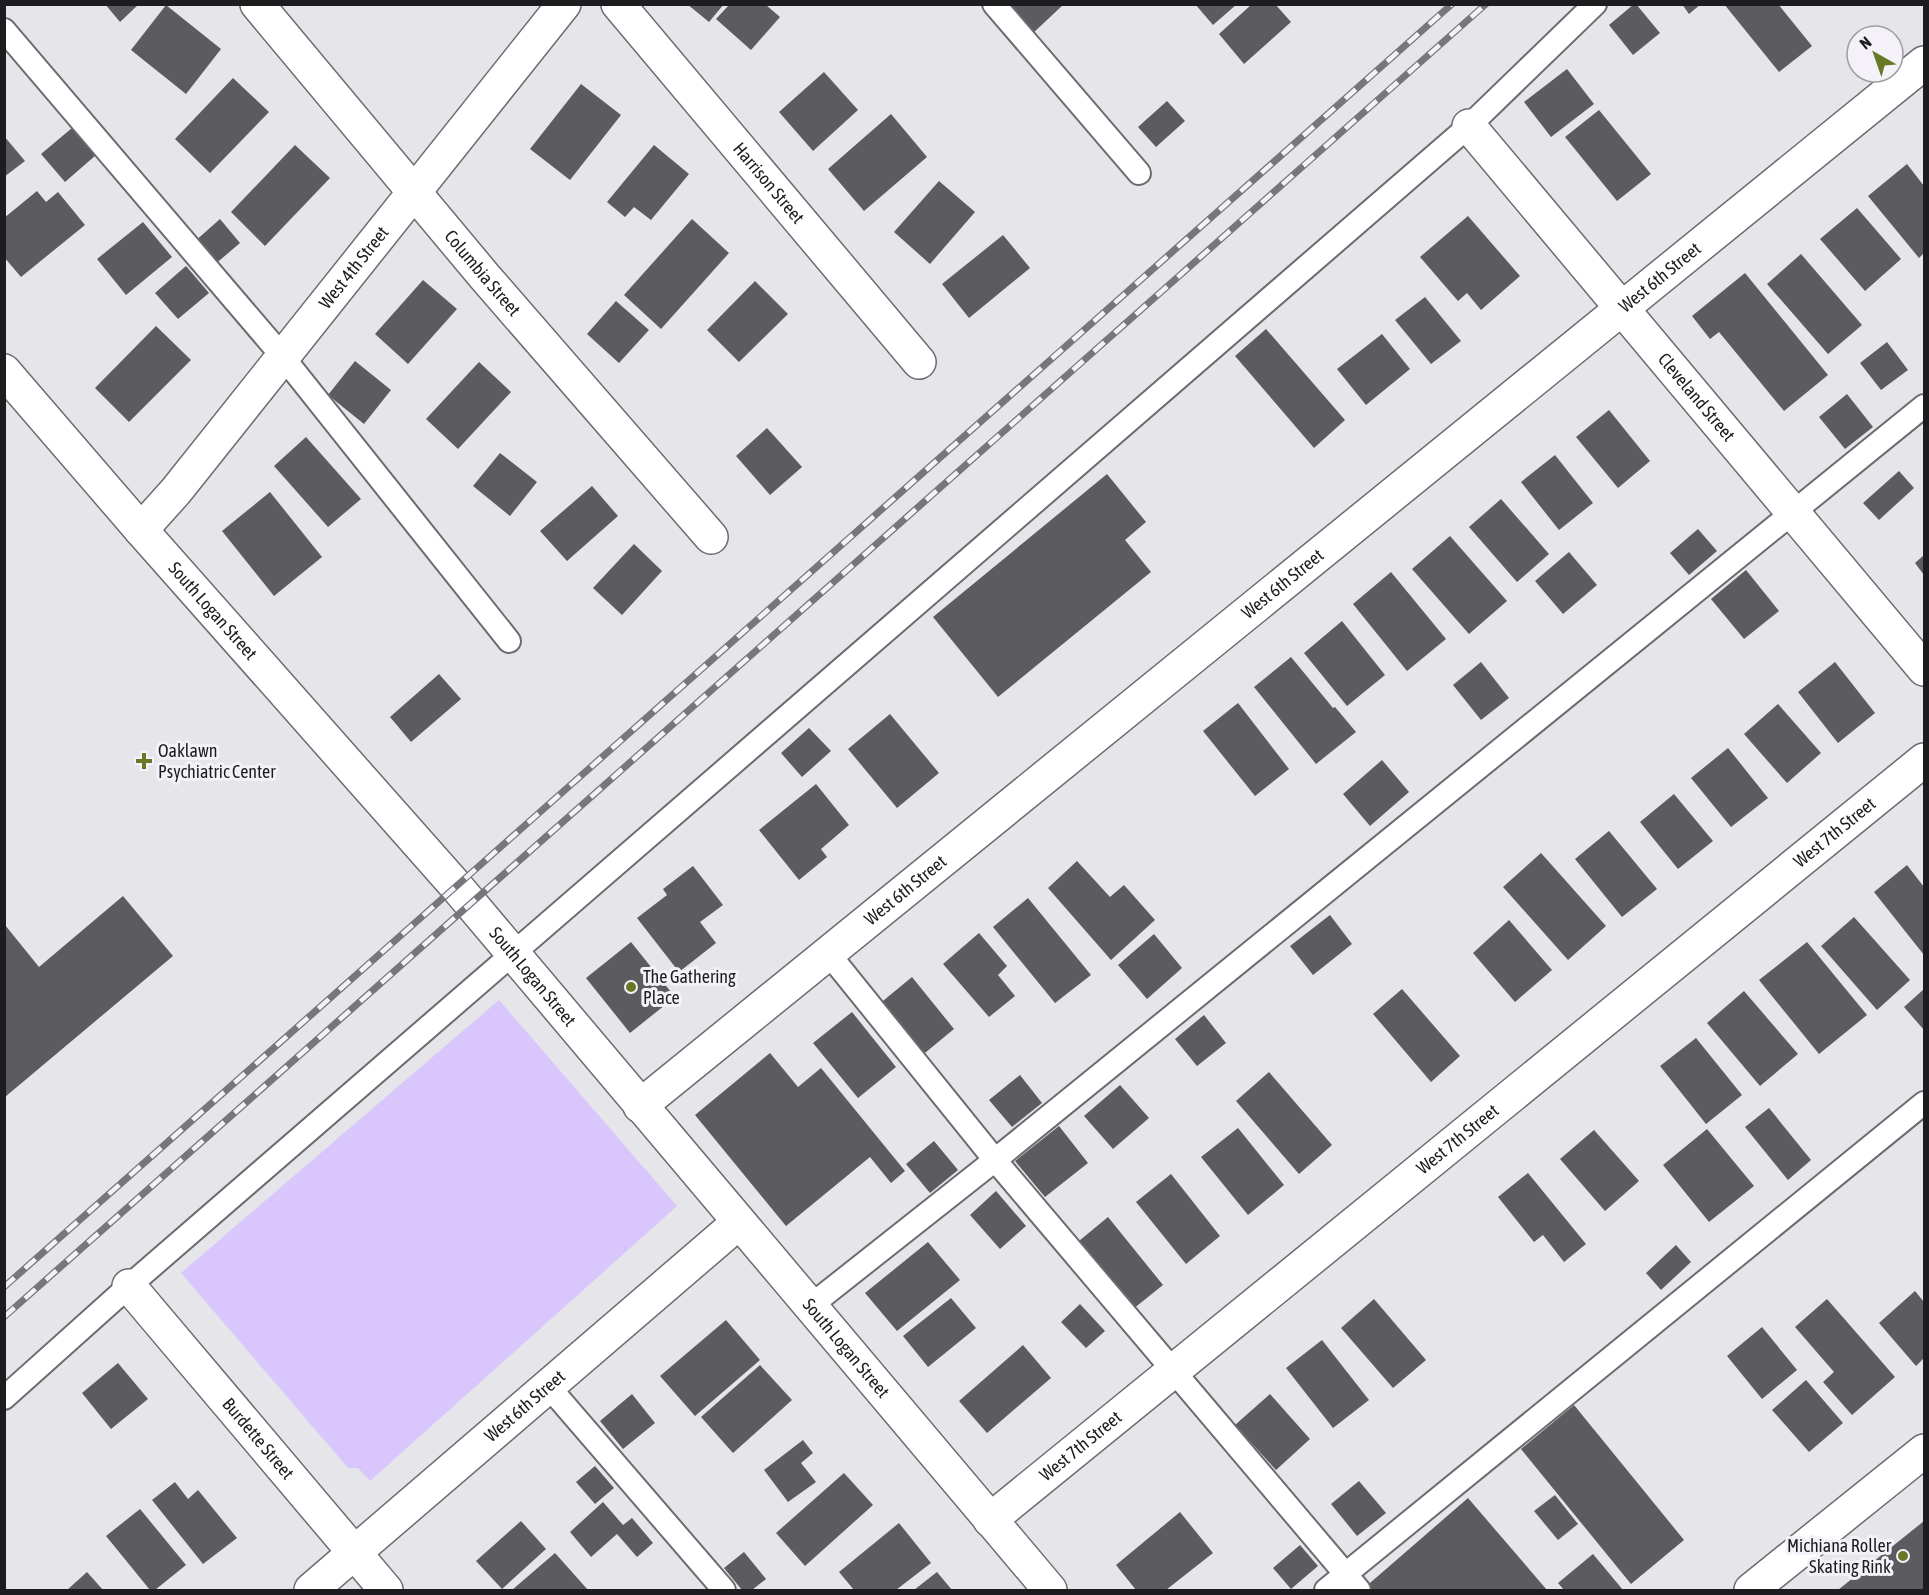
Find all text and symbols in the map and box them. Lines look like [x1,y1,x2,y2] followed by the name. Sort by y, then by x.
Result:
[1845,24,1905,84] north arrow
[1856,33,1875,52] text: N
[729,138,809,227] street label: Harrison Street
[314,222,393,313] street label: West 4th Street
[440,226,525,320] street label: Columbia Street
[1615,238,1705,317] street label: West 6th Street
[1654,349,1740,445] street label: Cleveland Street
[1237,544,1327,623] street label: West 6th Street
[164,558,262,664] street label: South Logan Street
[158,740,276,782] place label: Oaklawn Psychiatric Center
[135,752,153,770] marker: Oaklawn Psychiatric Center
[1789,793,1879,872] street label: West 7th Street
[860,851,950,929] street label: West 6th Street
[485,923,581,1030] street label: South Logan Street
[643,966,736,1008] place label: The Gathering Place
[624,980,638,994] marker: The Gathering Place
[1412,1100,1502,1178] street label: West 7th Street
[799,1294,894,1402] street label: South Logan Street
[480,1366,569,1446] street label: West 6th Street
[218,1394,299,1483] street label: Burdette Street
[1035,1406,1126,1485] street label: West 7th Street
[1787,1535,1892,1577] place label: Michiana Roller Skating Rink
[1896,1549,1910,1563] marker: Michiana Roller Skating Rink

